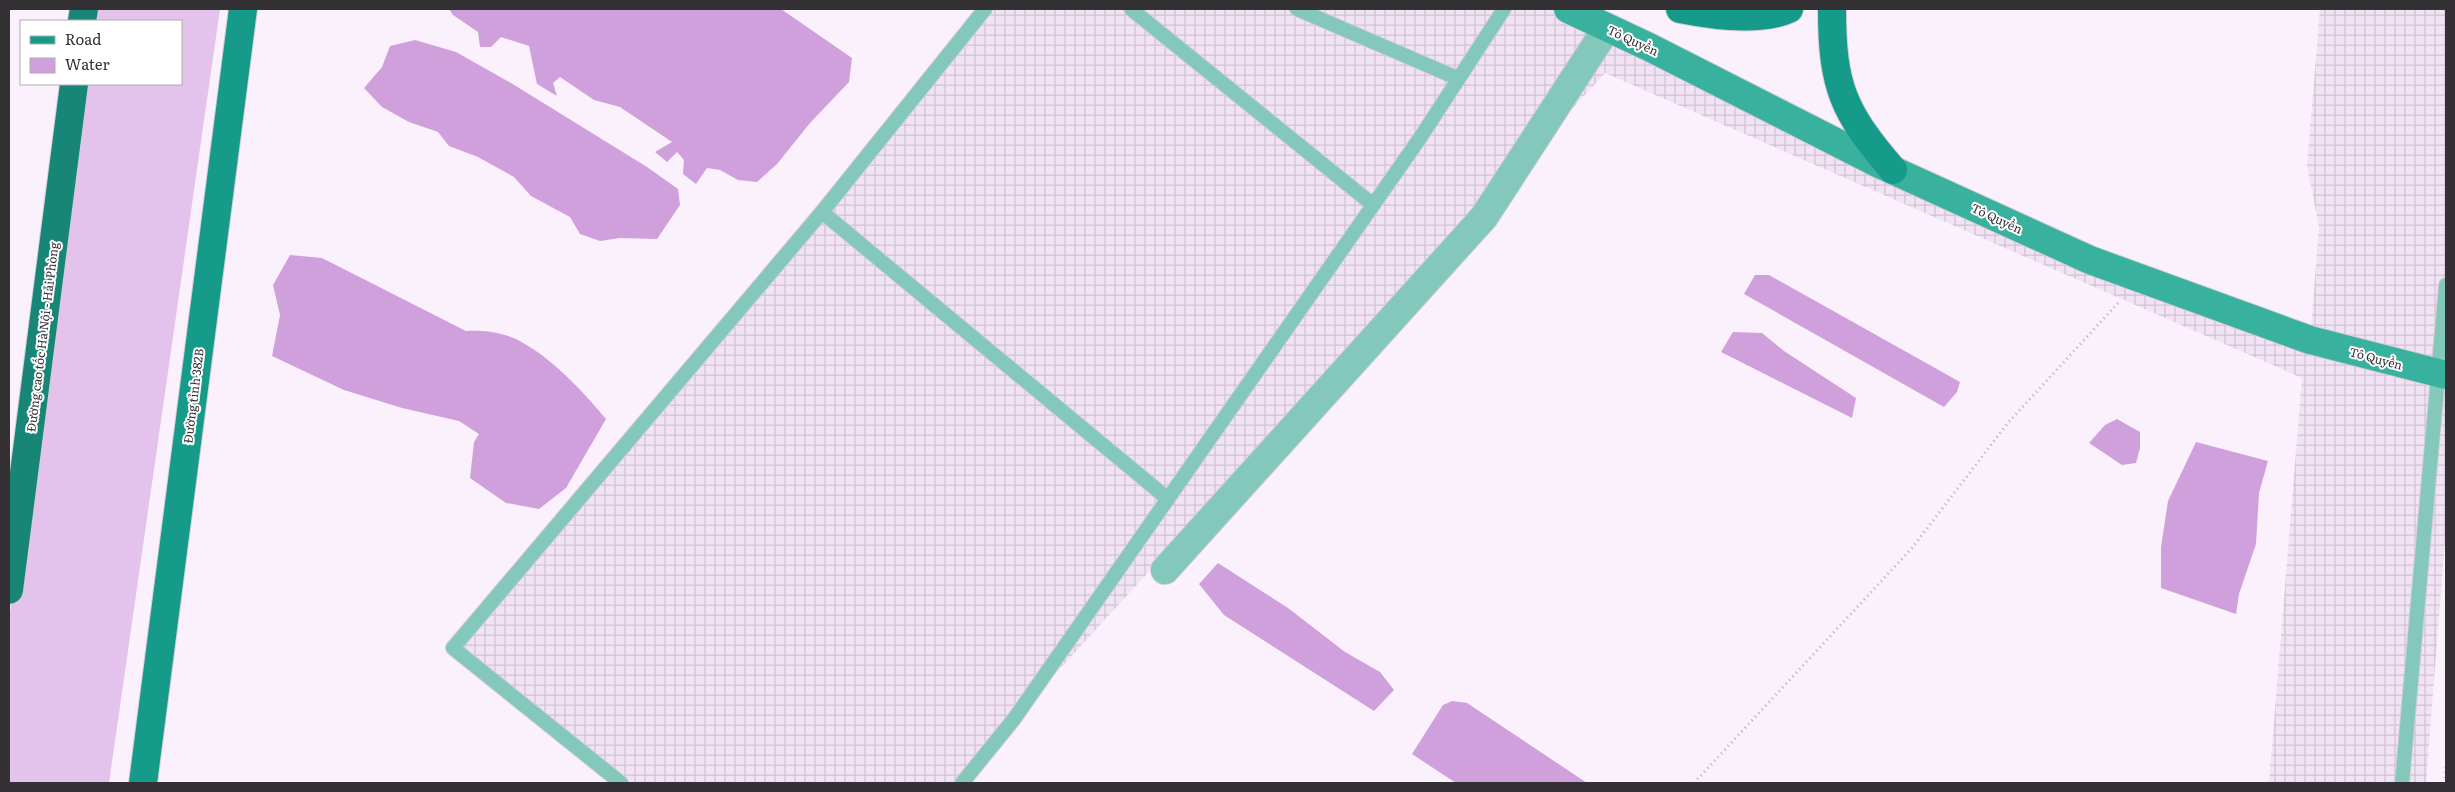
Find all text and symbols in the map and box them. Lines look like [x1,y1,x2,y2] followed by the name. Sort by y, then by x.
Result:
[20,20,182,85] legend
[1605,20,1662,60] street label: Tô Quyền
[65,27,101,50] text: Road
[65,52,110,75] text: Water
[1969,198,2026,238] street label: Tô Quyền
[21,241,63,433] street label: Đường cao tốc Hà Nội - Hải Phòng
[2347,342,2405,374] street label: Tô Quyền
[178,347,208,444] street label: Đường tỉnh 382B

